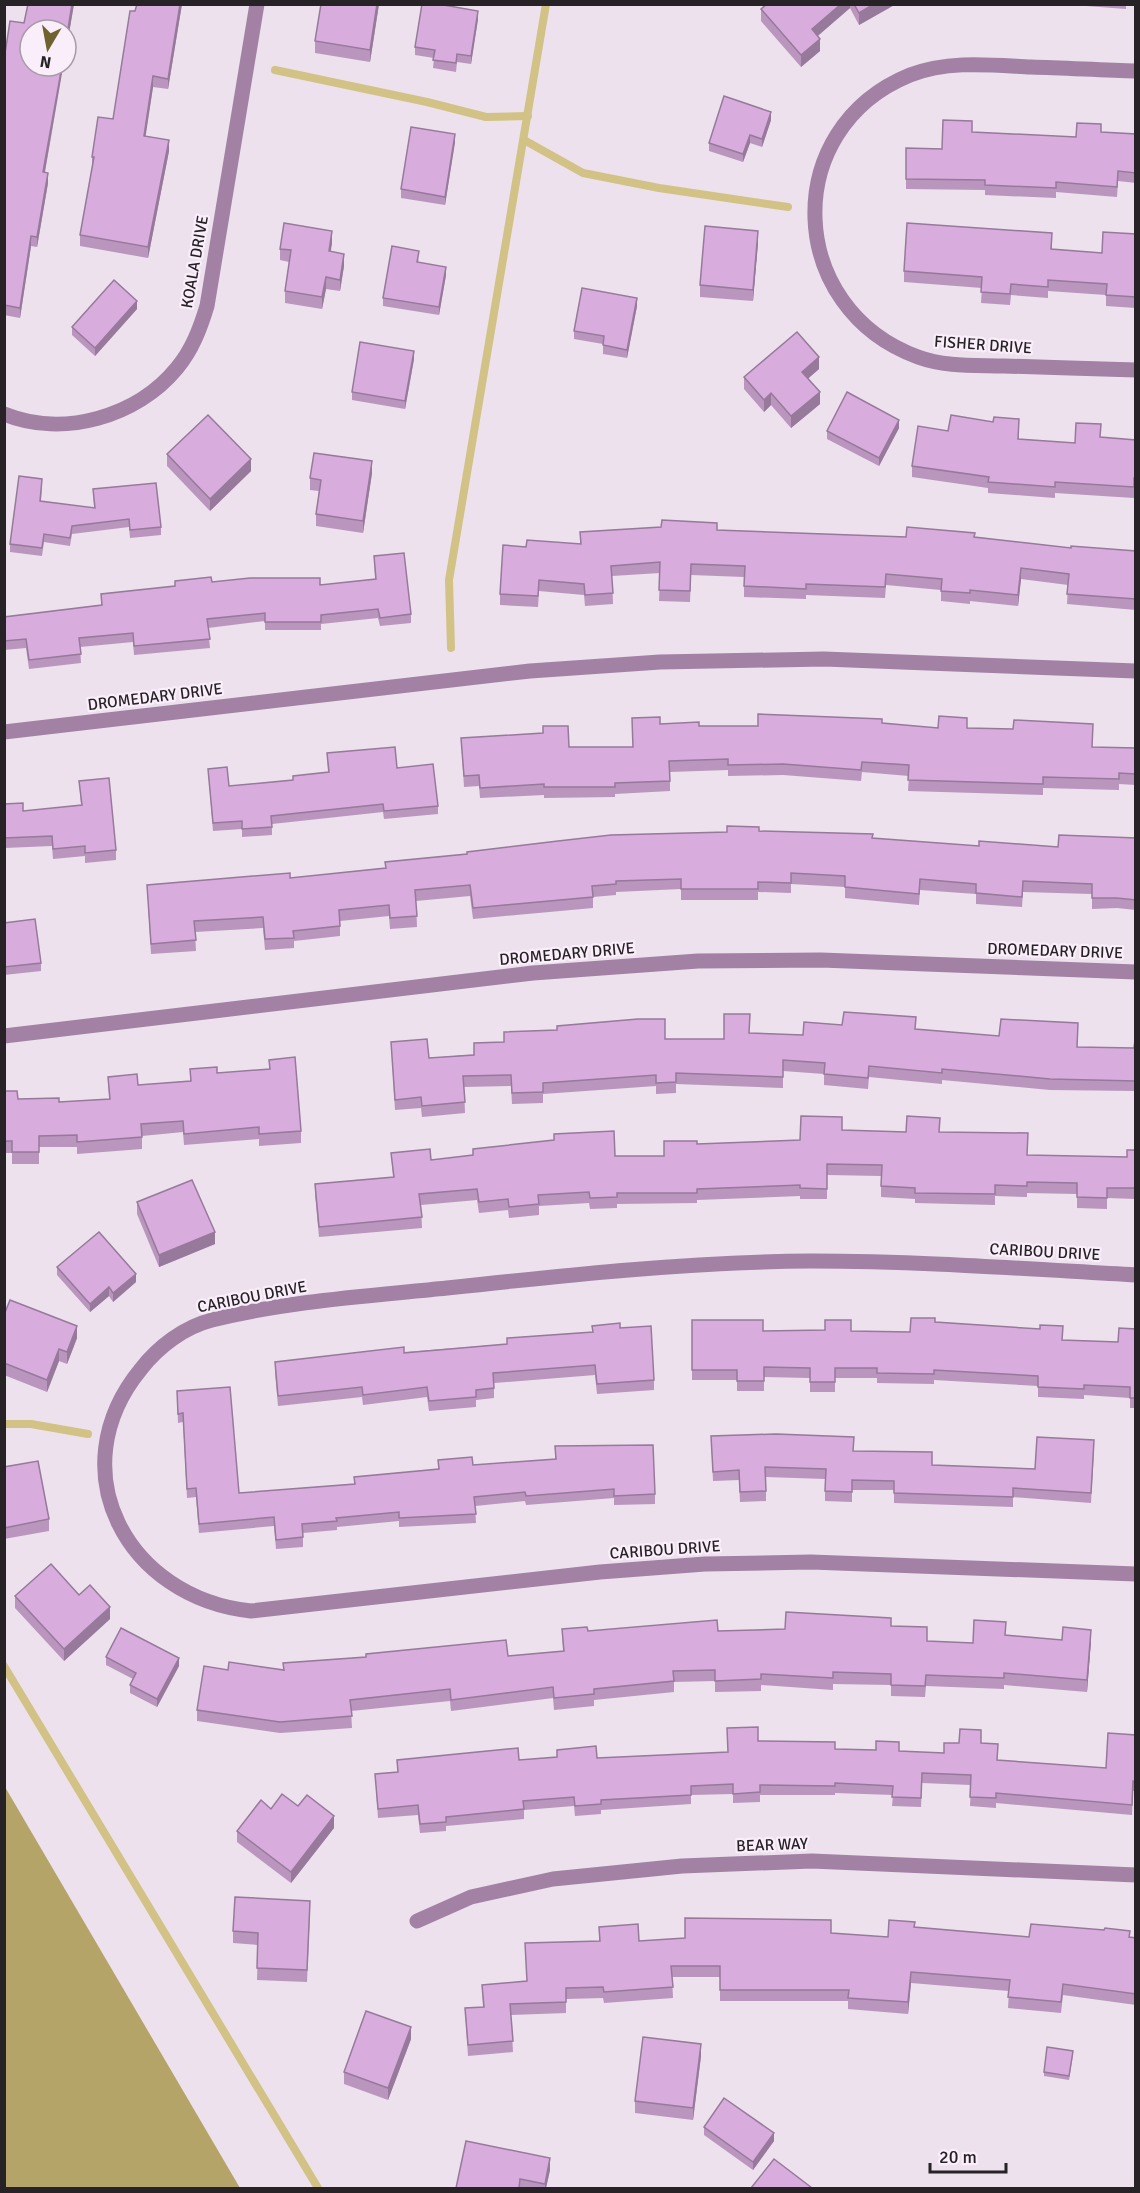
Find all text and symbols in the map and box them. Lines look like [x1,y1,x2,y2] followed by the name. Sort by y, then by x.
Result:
[18,18,78,78] north arrow
[38,51,53,73] text: N
[177,214,213,310] street label: KOALA DRIVE
[934,332,1032,358] street label: FISHER DRIVE
[86,679,224,715] street label: DROMEDARY DRIVE
[498,938,636,970] street label: DROMEDARY DRIVE
[987,939,1123,963] street label: DROMEDARY DRIVE
[989,1239,1101,1265] street label: CARIBOU DRIVE
[196,1277,308,1317] street label: CARIBOU DRIVE
[609,1536,721,1564] street label: CARIBOU DRIVE
[736,1834,808,1856] street label: BEAR WAY
[930,2136,1006,2174] scale bar
[939,2146,977,2168] text: 20 m

